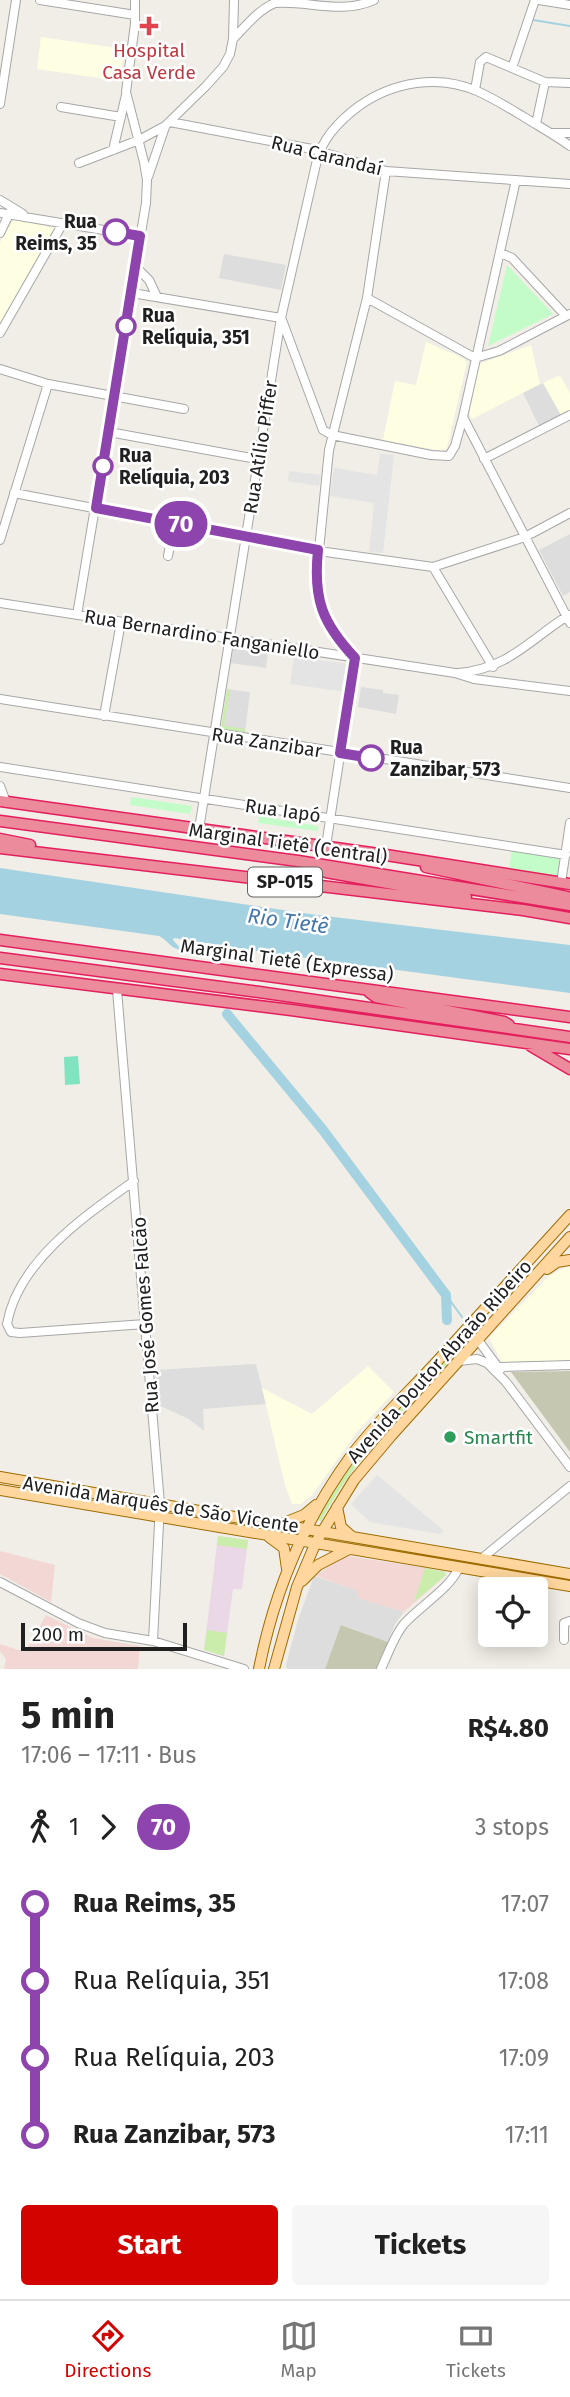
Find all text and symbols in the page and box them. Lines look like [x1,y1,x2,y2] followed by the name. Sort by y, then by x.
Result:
[139,16,159,36] marker: Hospital Casa Verde
[102,39,196,84] place label: Hospital Casa Verde
[269,131,385,180] street label: Rua Carandaí
[15,210,97,255] place label: Rua Reims, 35
[103,219,129,245] marker: Rua Reims, 35
[142,304,250,349] place label: Rua Relíquia, 351
[116,316,136,336] marker: Rua Relíquia, 351
[239,378,283,515] street label: Rua Atílio Piffer
[119,444,230,489] place label: Rua Relíquia, 203
[93,456,113,476] marker: Rua Relíquia, 203
[150,501,212,547] line badge: 70
[168,510,194,538] text: 70
[83,605,321,664] street label: Rua Bernardino Fanganiello
[210,722,324,763] street label: Rua Zanzibar
[390,736,501,781] place label: Rua Zanzibar, 573
[358,745,384,771] marker: Rua Zanzibar, 573
[244,794,322,827] street label: Rua Iapó
[187,818,389,869] street label: Marginal Tietê (Central)
[248,868,322,897] road number: SP-015
[246,902,330,940] water label: Rio Tietê
[179,934,395,987] street label: Marginal Tietê (Expressa)
[127,1216,164,1414] street label: Rua José Gomes Falcão
[342,1255,537,1468] street label: Avenida Doutor Abraão Ribeiro
[464,1426,533,1449] place label: Smartfit
[442,1429,458,1445] marker: Smartfit
[21,1471,300,1538] street label: Avenida Marquês de São Vicente
[478,1577,548,1647] map controls
[478,1577,548,1647] button: locate
[21,1620,187,1652] scale bar
[32,1623,84,1646] text: 200 m
[21,1692,115,1738] text: 5 min
[468,1713,549,1744] text: R$4.80
[21,1741,196,1769] text: 17:06 – 17:11 · Bus
[21,1808,59,1846] icon: walk
[89,1808,127,1846] icon: forward
[69,1813,79,1841] text: 1
[151,1813,176,1841] text: 70
[475,1813,549,1841] text: 3 stops
[73,1888,236,1919] text: Rua Reims, 35
[501,1890,549,1918] text: 17:07
[73,1965,271,1996] text: Rua Relíquia, 351
[498,1967,549,1995] text: 17:08
[73,2042,275,2073] text: Rua Relíquia, 203
[499,2044,549,2072] text: 17:09
[73,2119,276,2150] text: Rua Zanzibar, 573
[505,2121,549,2149] text: 17:11
[21,2205,278,2285] button: Start
[292,2205,549,2285] button: Tickets
[64,2317,151,2382] tab: Directions
[280,2317,318,2382] tab: Map
[446,2317,506,2382] tab: Tickets

